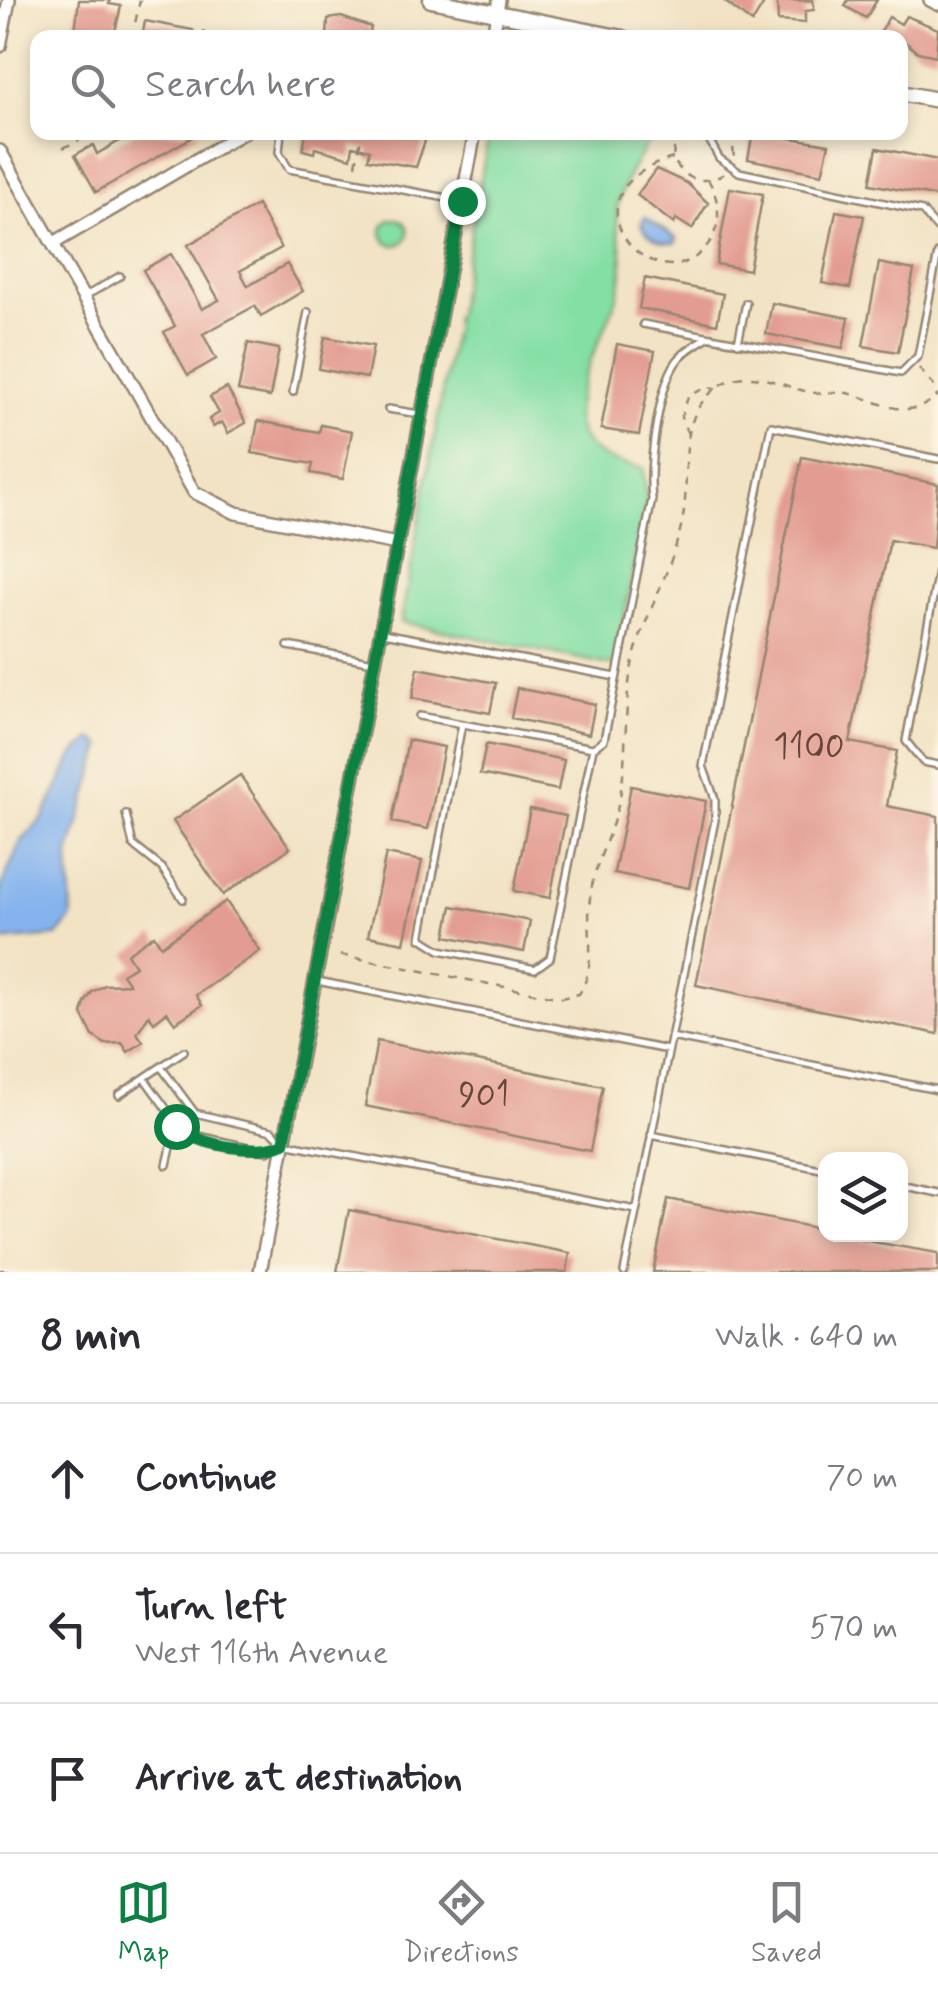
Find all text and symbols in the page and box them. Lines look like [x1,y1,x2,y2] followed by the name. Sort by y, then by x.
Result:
[30,30,908,140] search box
[65,58,120,113] icon: search
[145,61,336,110] text: Search here
[440,179,486,225] route end
[773,724,845,770] house number: 1100
[459,1073,509,1119] house number: 901
[154,1104,200,1150] route start
[818,1152,908,1242] map controls
[818,1152,908,1242] button: layers
[40,1310,142,1365] text: 8 min
[715,1316,898,1358] text: Walk · 640 m
[40,1451,95,1506] icon: ahead
[135,1454,277,1503] text: Continue
[826,1457,898,1499] text: 70 m
[135,1583,287,1632] text: Turn left
[40,1601,95,1656] icon: left
[809,1607,898,1649] text: 570 m
[135,1632,388,1674] text: West 116th Avenue
[40,1751,95,1806] icon: arrive
[135,1754,462,1803] text: Arrive at destination
[116,1875,171,1972] tab: Map
[404,1875,519,1972] tab: Directions
[751,1875,822,1972] tab: Saved

